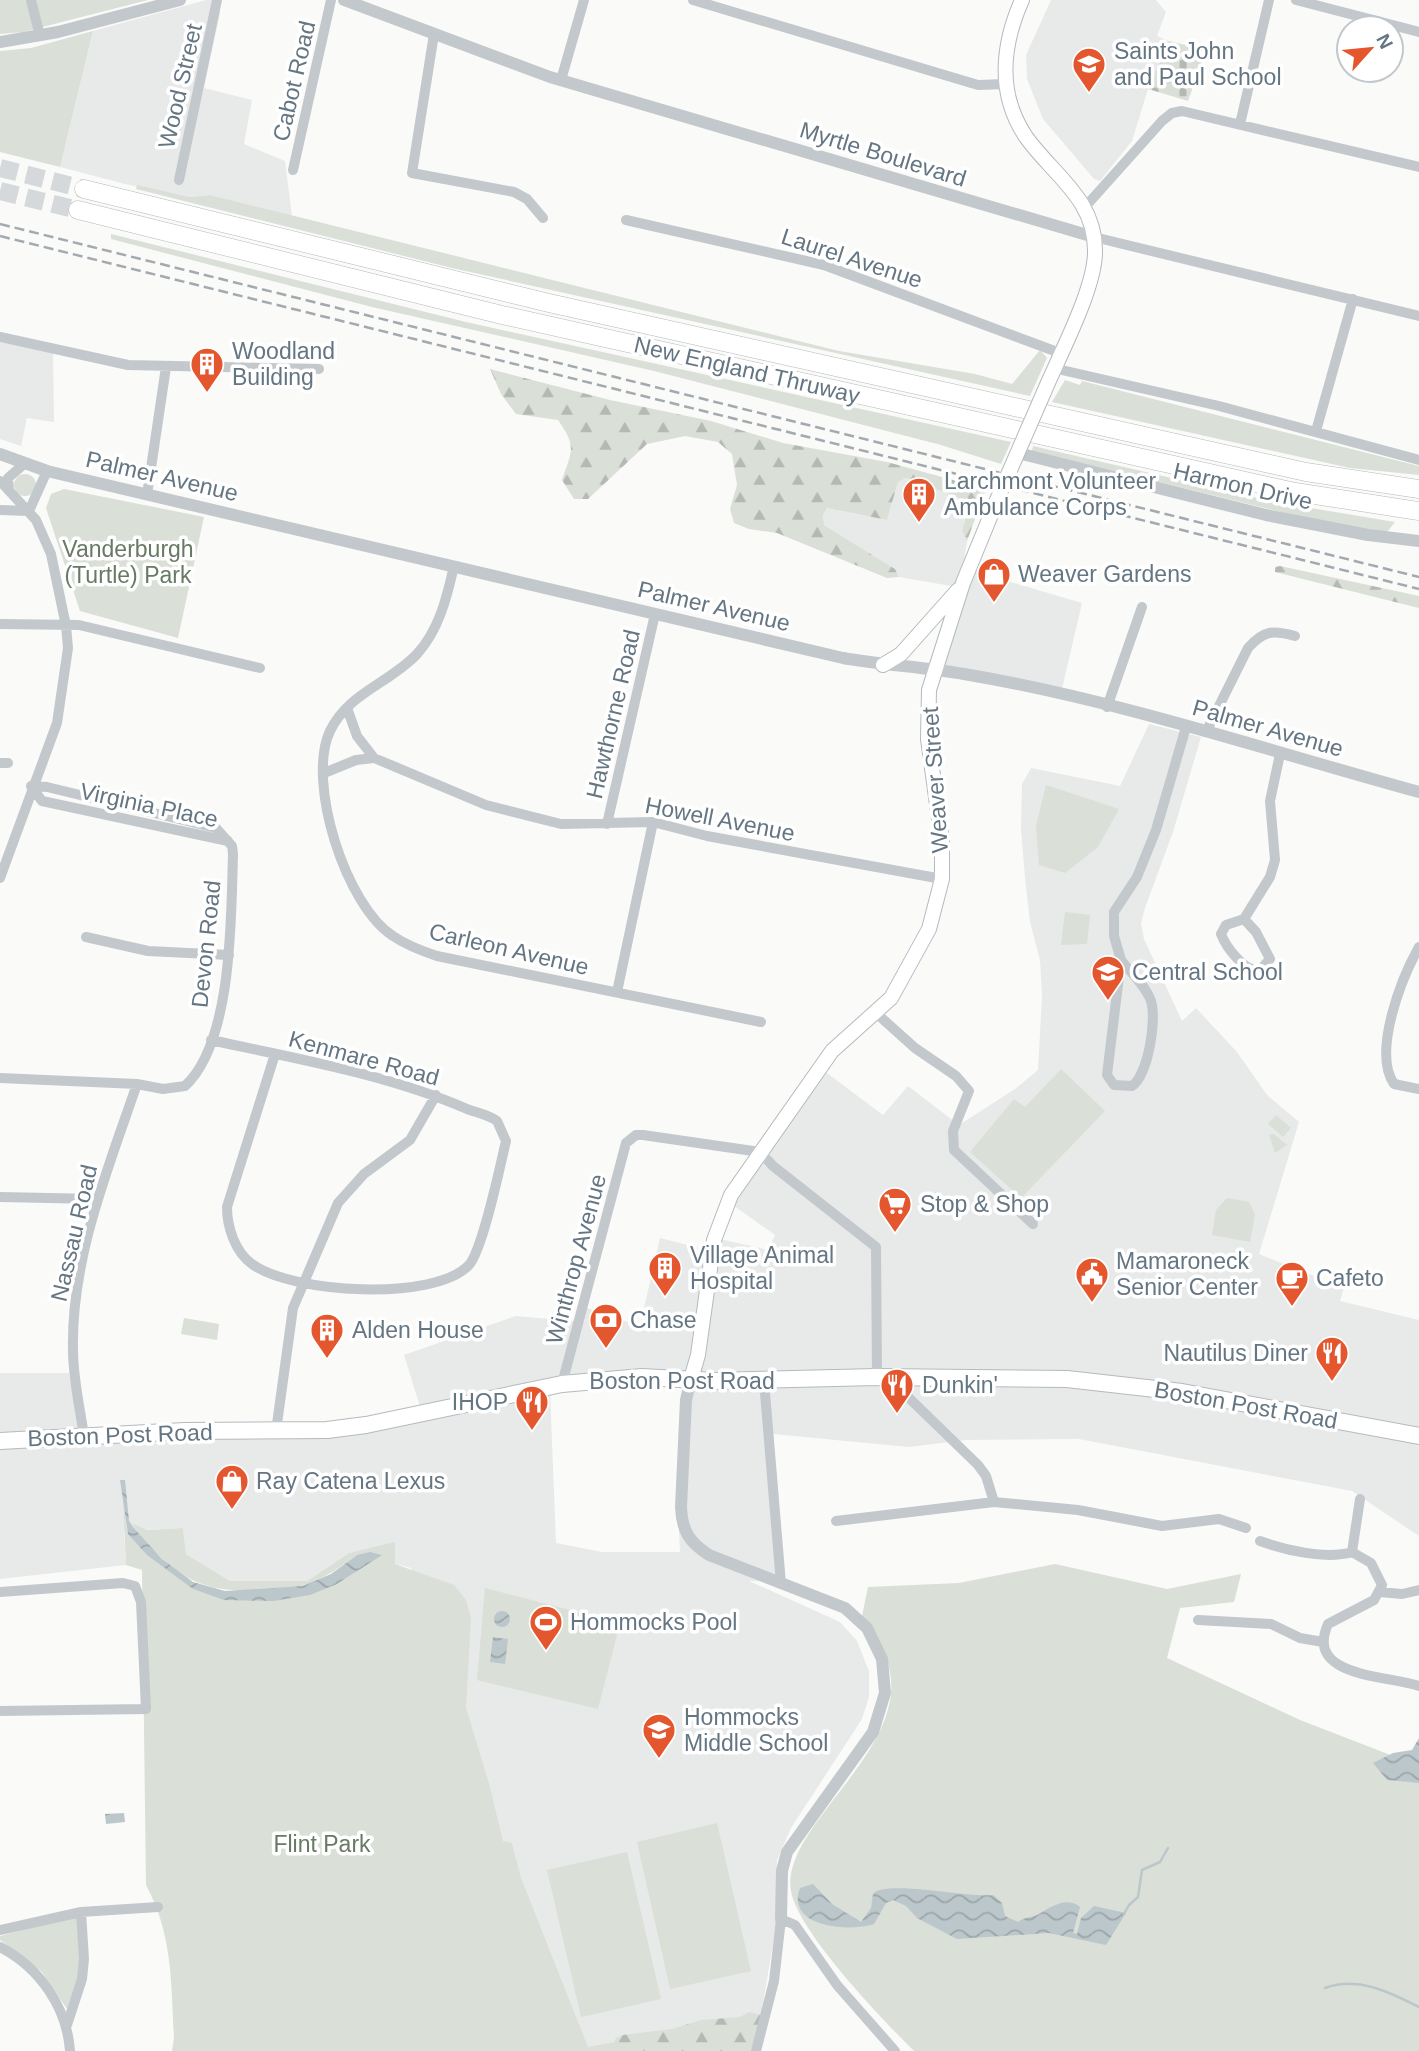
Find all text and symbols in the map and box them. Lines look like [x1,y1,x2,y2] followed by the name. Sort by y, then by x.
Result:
[1335,14,1405,84] north arrow
[268,18,320,144] street label: Cabot Road
[153,20,207,151] street label: Wood Street
[1372,31,1397,52] text: N
[1114,38,1282,90] place label: Saints John and Paul School
[1070,45,1108,94] school or university icon: Saints John and Paul School
[797,116,969,192] street label: Myrtle Boulevard
[778,223,926,293] street label: Laurel Avenue
[632,331,863,409] street label: New England Thruway
[232,338,335,390] place label: Woodland Building
[188,345,226,394] building icon: Woodland Building
[83,446,241,506] street label: Palmer Avenue
[1171,457,1315,515] street label: Harmon Drive
[944,468,1157,520] place label: Larchmont Volunteer Ambulance Corps
[900,475,938,524] building icon: Larchmont Volunteer Ambulance Corps
[62,536,194,588] park label: Vanderburgh (Turtle) Park
[975,555,1013,604] shop icon: Weaver Gardens
[1018,561,1191,587] place label: Weaver Gardens
[635,576,793,636] street label: Palmer Avenue
[581,627,645,801] street label: Hawthorne Road
[1190,694,1346,762] street label: Palmer Avenue
[917,705,953,854] street label: Weaver Street
[78,778,220,832] street label: Virginia Place
[643,792,797,846] street label: Howell Avenue
[186,879,226,1009] street label: Devon Road
[427,918,591,980] street label: Carleon Avenue
[1089,953,1127,1002] school or university icon: Central School
[1132,959,1283,985] place label: Central School
[286,1025,442,1091] street label: Kenmare Road
[46,1162,102,1304] street label: Nassau Road
[541,1171,611,1347] street label: Winthrop Avenue
[876,1185,914,1234] supermarket icon: Stop & Shop
[920,1191,1049,1217] place label: Stop & Shop
[690,1242,834,1294] place label: Village Animal Hospital
[1116,1248,1258,1300] place label: Mamaroneck Senior Center
[646,1249,684,1298] building icon: Village Animal Hospital
[1073,1255,1111,1304] public building icon: Mamaroneck Senior Center
[1273,1259,1311,1308] cafe icon: Cafeto
[1316,1265,1384,1291] place label: Cafeto
[587,1301,625,1350] bank icon: Chase
[630,1307,696,1333] place label: Chase
[308,1311,346,1360] building icon: Alden House
[352,1317,484,1343] place label: Alden House
[1313,1334,1351,1383] restaurant icon: Nautilus Diner
[1164,1340,1308,1366] place label: Nautilus Diner
[878,1366,916,1415] restaurant icon: Dunkin'
[589,1368,775,1394] street label: Boston Post Road
[922,1372,998,1398] place label: Dunkin'
[1152,1376,1340,1434] street label: Boston Post Road
[513,1383,551,1432] restaurant icon: IHOP
[452,1389,508,1415] place label: IHOP
[27,1419,213,1451] street label: Boston Post Road
[213,1462,251,1511] shop icon: Ray Catena Lexus
[256,1468,445,1494] place label: Ray Catena Lexus
[527,1603,565,1652] sports icon: Hommocks Pool
[570,1609,737,1635] place label: Hommocks Pool
[684,1704,828,1756] place label: Hommocks Middle School
[640,1711,678,1760] school or university icon: Hommocks Middle School
[273,1831,371,1857] park label: Flint Park

